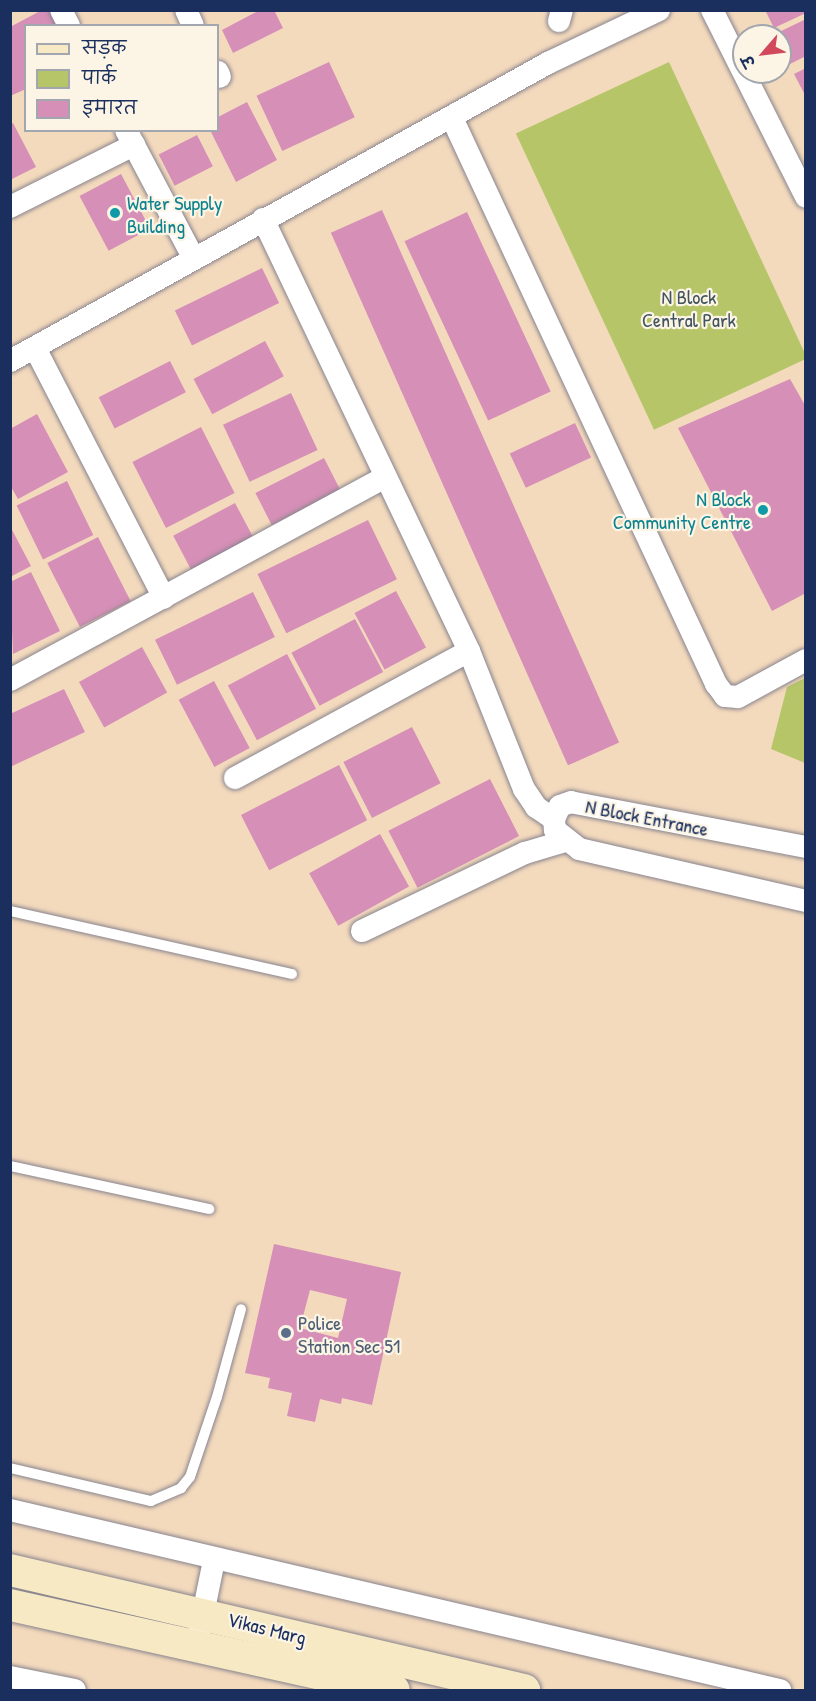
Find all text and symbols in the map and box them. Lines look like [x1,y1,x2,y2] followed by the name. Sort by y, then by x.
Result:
[24,24,219,132] legend
[732,24,792,84] north arrow
[82,35,126,60] text: सड़क
[736,52,760,71] text: उ
[82,65,116,90] text: पार्क
[82,95,137,120] text: इमारत
[127,190,222,237] place label: Water Supply Building
[108,206,122,220] marker: Water Supply Building
[642,284,736,331] park label: N Block Central Park
[613,486,751,533] place label: N Block Community Centre
[756,503,770,517] marker: N Block Community Centre
[584,793,710,841] street label: N Block Entrance
[298,1310,400,1357] place label: Police Station Sec 51
[279,1326,293,1340] marker: Police Station Sec 51
[225,1607,309,1649] street label: Vikas Marg

